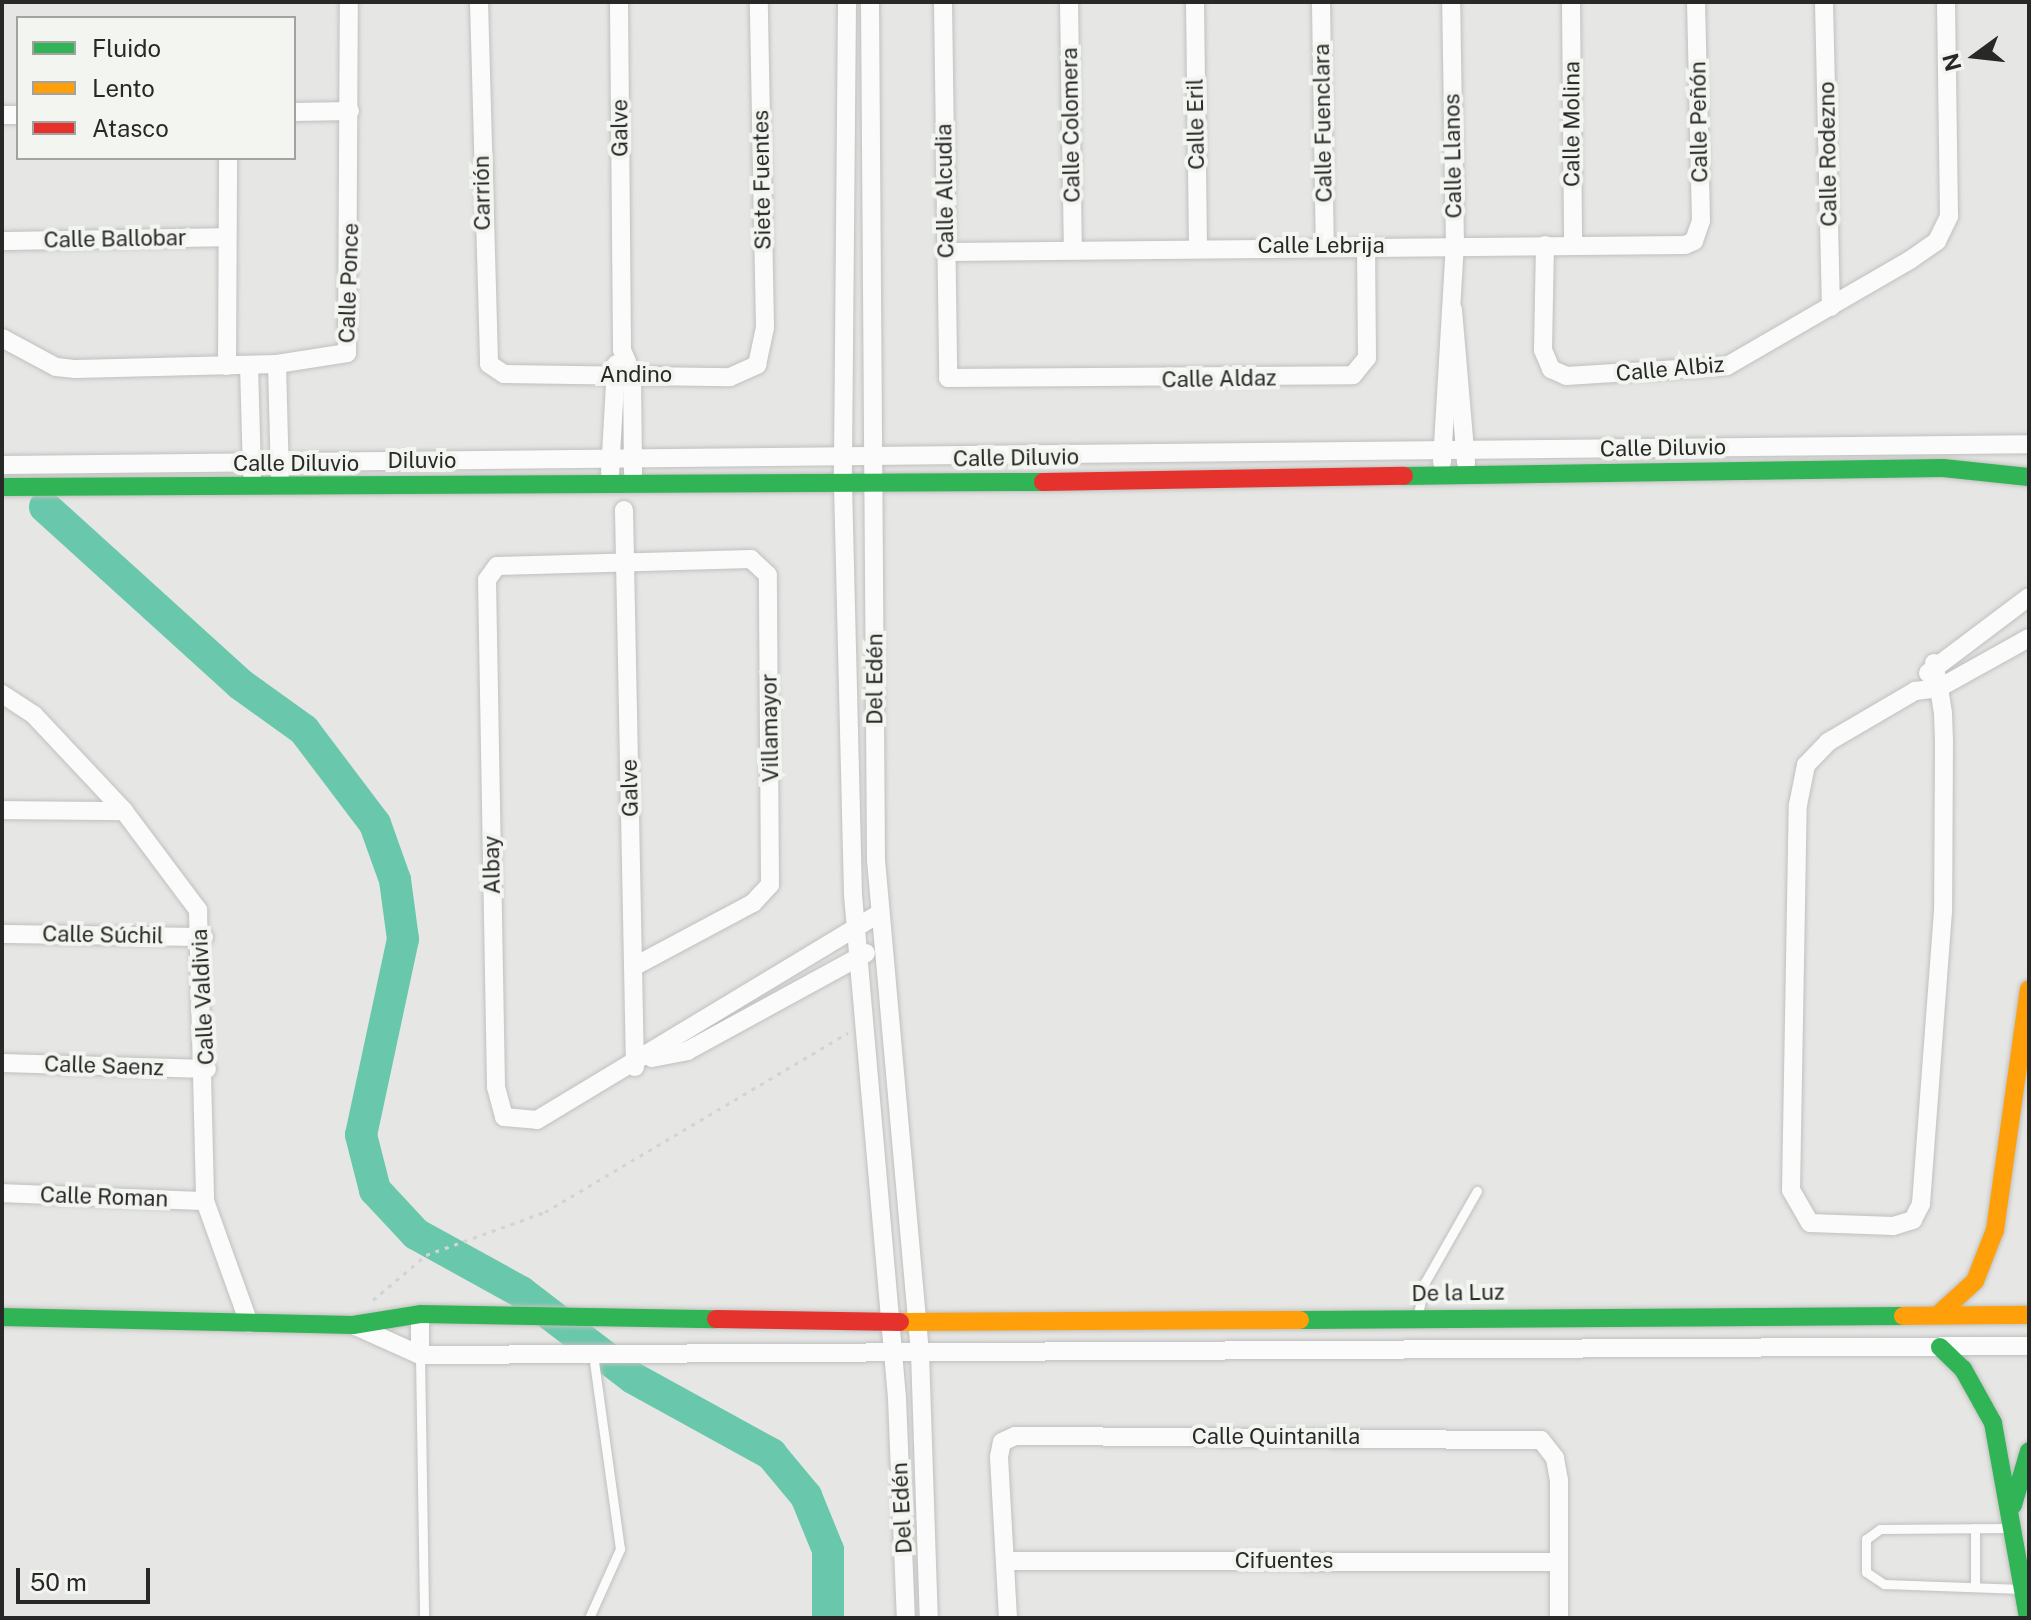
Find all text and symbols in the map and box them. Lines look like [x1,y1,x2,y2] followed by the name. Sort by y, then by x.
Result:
[16,16,296,160] legend
[1935,16,2015,96] north arrow
[92,34,161,62] text: Fluido
[1308,43,1338,203] street label: Calle Fuenclara
[1056,47,1086,203] street label: Calle Colomera
[1937,51,1967,74] text: N
[1559,61,1585,187] street label: Calle Molina
[1685,61,1713,183] street label: Calle Peñón
[92,74,155,102] text: Lento
[1182,78,1210,170] street label: Calle Eril
[1814,81,1842,227] street label: Calle Rodezno
[1439,93,1467,219] street label: Calle Llanos
[607,99,633,157] street label: Galve
[748,110,776,250] street label: Siete Fuentes
[92,114,169,142] text: Atasco
[931,123,959,259] street label: Calle Alcudia
[468,155,496,231] street label: Carrión
[334,222,364,344] street label: Calle Ponce
[43,225,187,253] street label: Calle Ballobar
[1257,233,1385,259] street label: Calle Lebrija
[1615,351,1725,387] street label: Calle Albiz
[600,362,672,388] street label: Andino
[1161,365,1277,393] street label: Calle Aldaz
[1600,434,1726,462] street label: Calle Diluvio
[953,444,1079,472] street label: Calle Diluvio
[388,448,456,474] street label: Diluvio
[233,451,359,477] street label: Calle Diluvio
[862,633,888,725] street label: Del Edén
[756,673,784,783] street label: Villamayor
[616,759,644,817] street label: Galve
[478,835,506,895] street label: Albay
[42,921,164,949] street label: Calle Súchil
[186,928,220,1066] street label: Calle Valdivia
[44,1051,164,1081] street label: Calle Saenz
[39,1182,169,1212] street label: Calle Roman
[1411,1279,1505,1307] street label: De la Luz
[1192,1424,1360,1450] street label: Calle Quintanilla
[886,1462,918,1554] street label: Del Edén
[1235,1548,1333,1574] street label: Cifuentes
[20,1552,154,1602] scale bar
[30,1568,87,1596] text: 50 m

